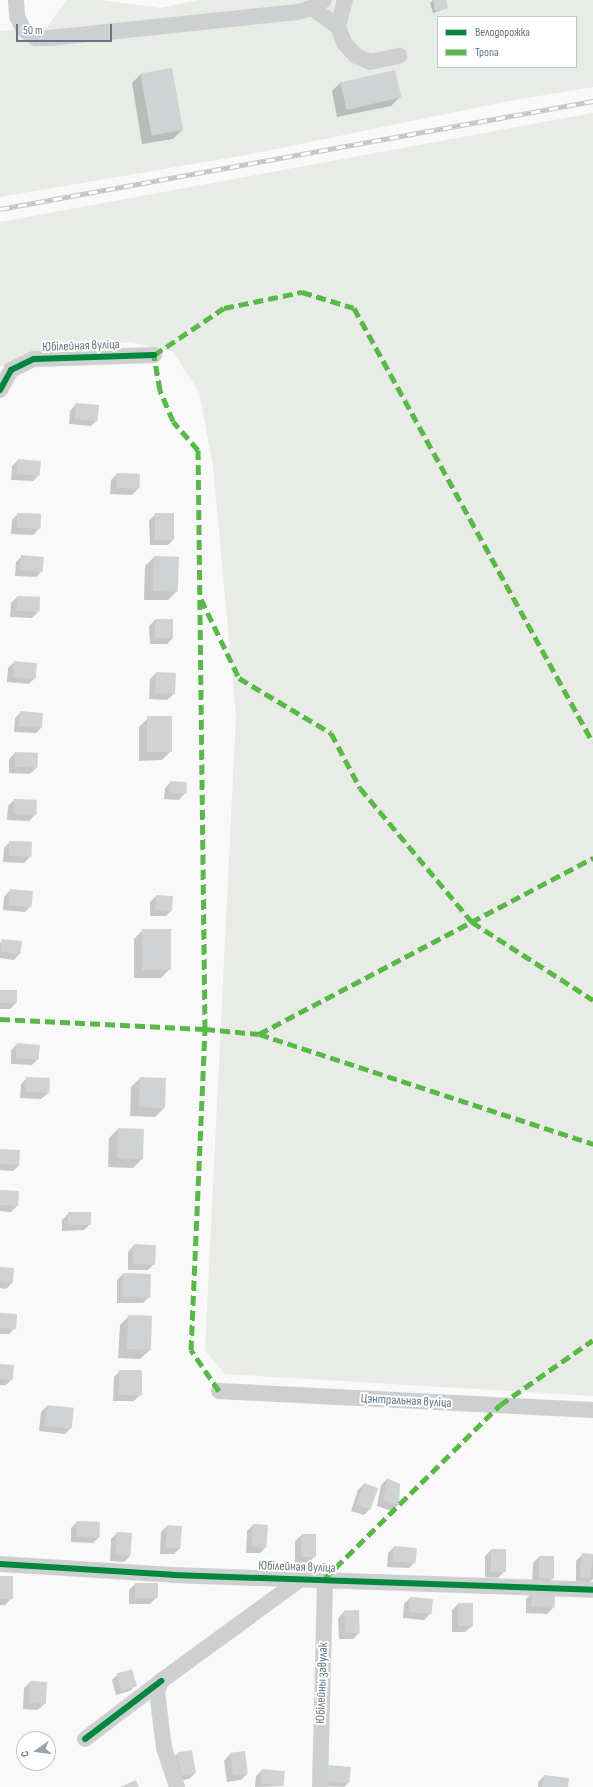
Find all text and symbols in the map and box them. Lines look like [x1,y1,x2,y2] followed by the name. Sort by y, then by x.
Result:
[18,16,114,42] scale bar
[437,16,577,68] legend
[23,23,43,38] text: 50 m
[475,25,530,40] text: Велодорожка
[475,45,499,60] text: Тропа
[42,337,120,355] street label: Юбілейная вуліца
[360,1391,452,1411] street label: Цэнтральная вуліца
[258,1558,336,1576] street label: Юбілейная вуліца
[313,1642,331,1724] street label: Юбілейны завулак
[16,1731,56,1771] north arrow
[18,1749,32,1758] text: С

